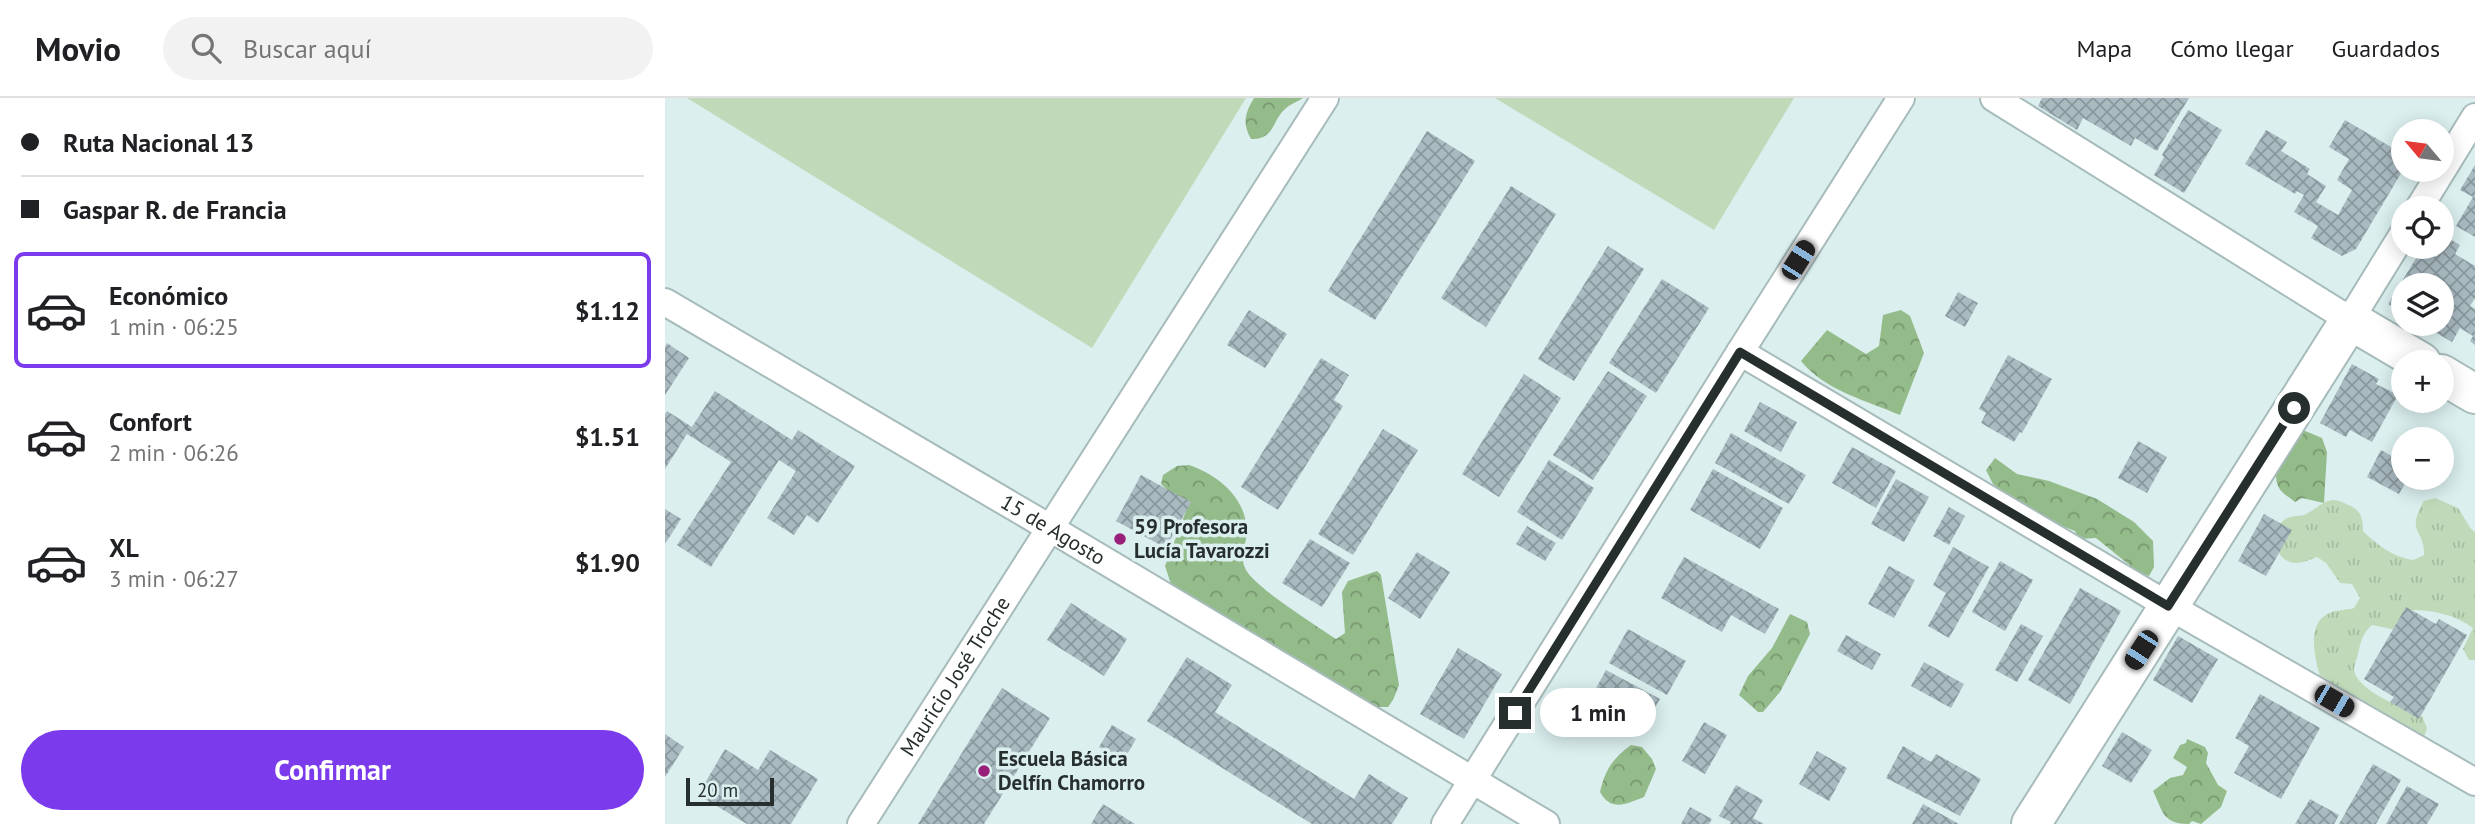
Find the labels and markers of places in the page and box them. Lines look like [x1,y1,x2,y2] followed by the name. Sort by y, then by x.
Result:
[1134,513,1270,564] place label: 59 Profesora Lucía Tavarozzi
[1112,531,1128,547] marker: 59 Profesora Lucía Tavarozzi
[998,745,1145,796] place label: Escuela Básica Delfín Chamorro
[976,763,992,779] marker: Escuela Básica Delfín Chamorro

